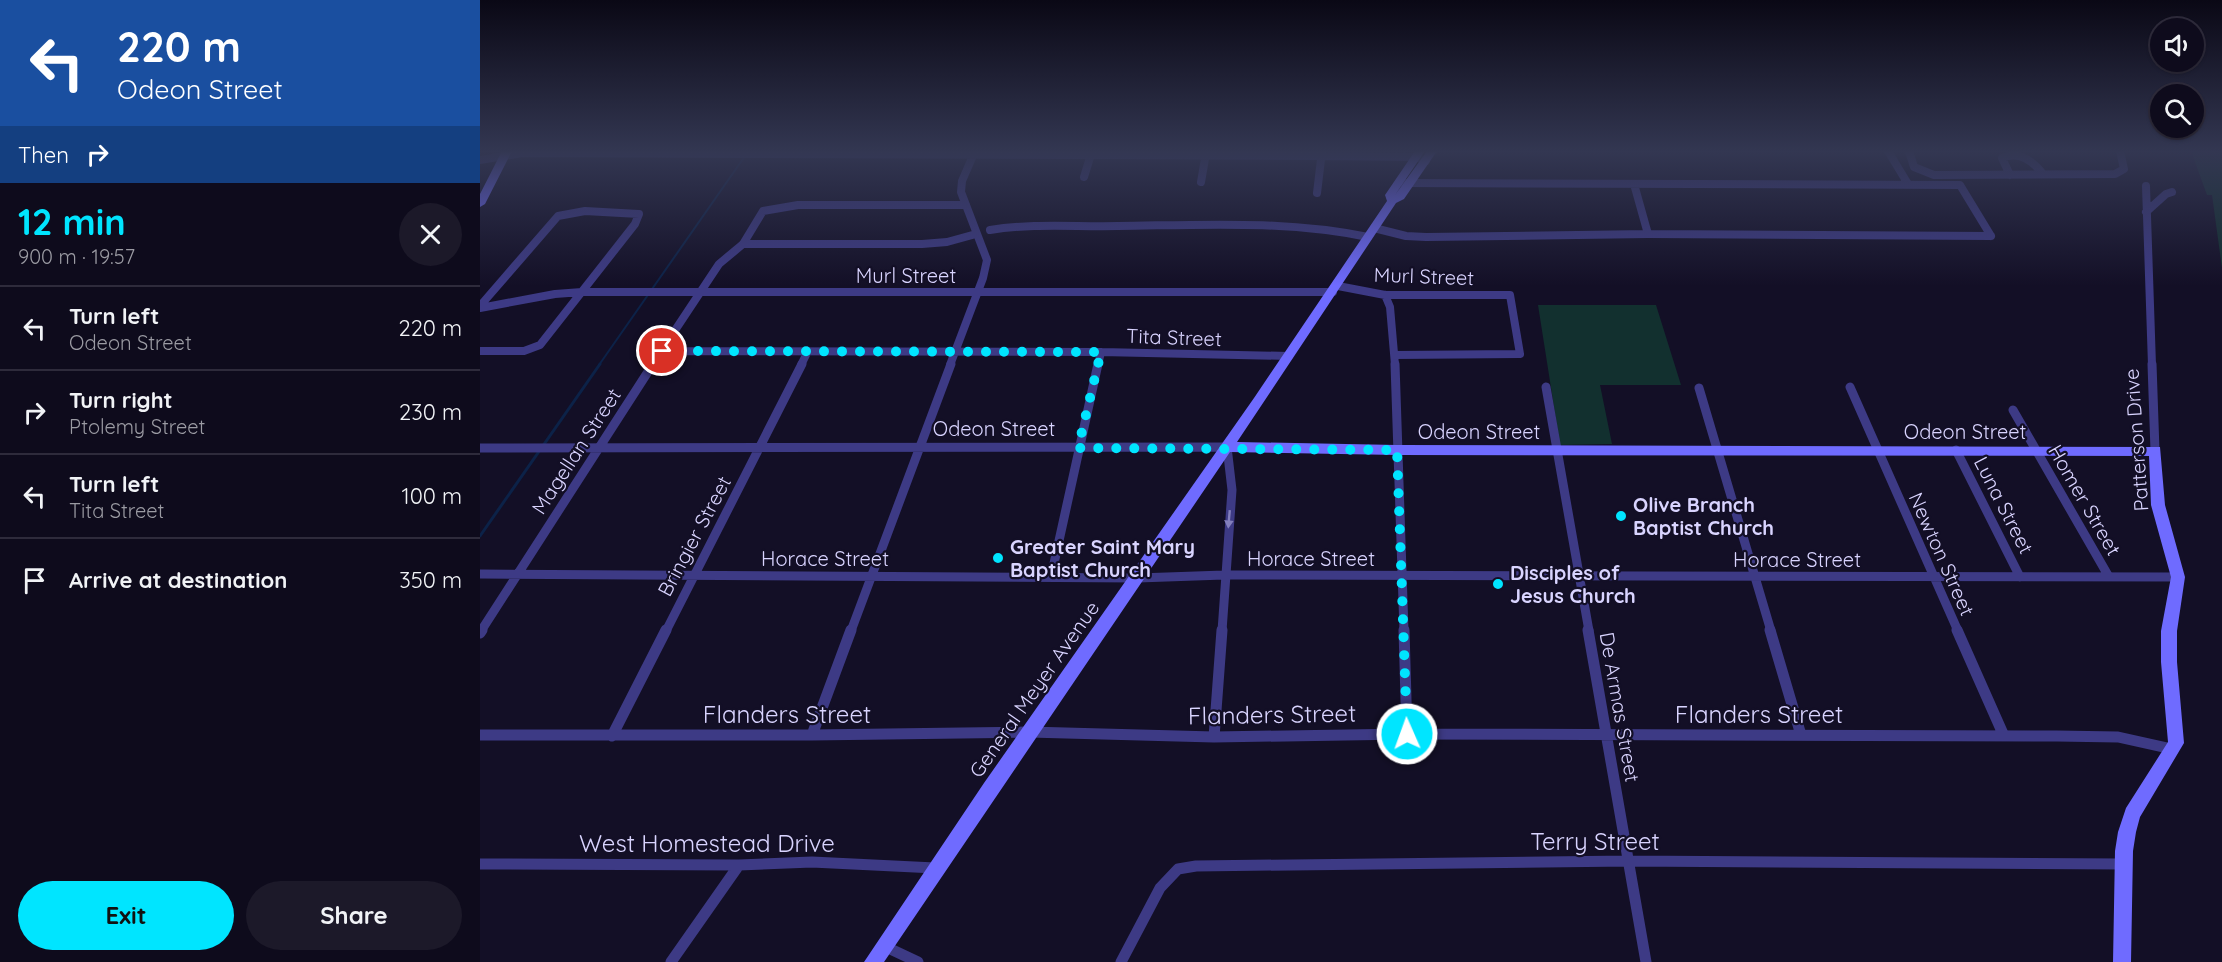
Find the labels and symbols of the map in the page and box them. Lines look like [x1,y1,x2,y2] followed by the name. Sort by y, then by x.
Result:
[1373,262,1475,290] street label: Murl Street
[856,263,956,288] street label: Murl Street
[1126,323,1222,351] street label: Tita Street
[636,325,687,376] pin
[2119,368,2153,512] street label: Patterson Drive
[526,383,626,519] street label: Magellan Street
[933,416,1056,441] street label: Odeon Street
[1418,419,1541,444] street label: Odeon Street
[1904,419,2027,444] street label: Odeon Street
[2043,440,2127,560] street label: Homer Street
[1969,452,2039,558] street label: Luna Street
[652,471,736,600] street label: Bringier Street
[1904,488,1980,620] street label: Newton Street
[1633,492,1774,540] place label: Olive Branch Baptist Church
[1224,509,1234,528] one-way arrow
[1614,509,1628,523] marker: Olive Branch Baptist Church
[1010,534,1195,582] place label: Greater Saint Mary Baptist Church
[761,546,889,571] street label: Horace Street
[1247,546,1375,571] street label: Horace Street
[1733,547,1861,572] street label: Horace Street
[991,551,1005,565] marker: Greater Saint Mary Baptist Church
[1510,560,1636,608] place label: Disciples of Jesus Church
[1491,577,1505,591] marker: Disciples of Jesus Church
[964,596,1104,782] street label: General Meyer Avenue
[1595,630,1646,784] street label: De Armas Street
[1188,698,1356,730] street label: Flanders Street
[703,699,871,729] street label: Flanders Street
[1675,699,1843,729] street label: Flanders Street
[1375,702,1439,766] position arrow
[1530,826,1660,856] street label: Terry Street
[579,828,835,858] street label: West Homestead Drive

